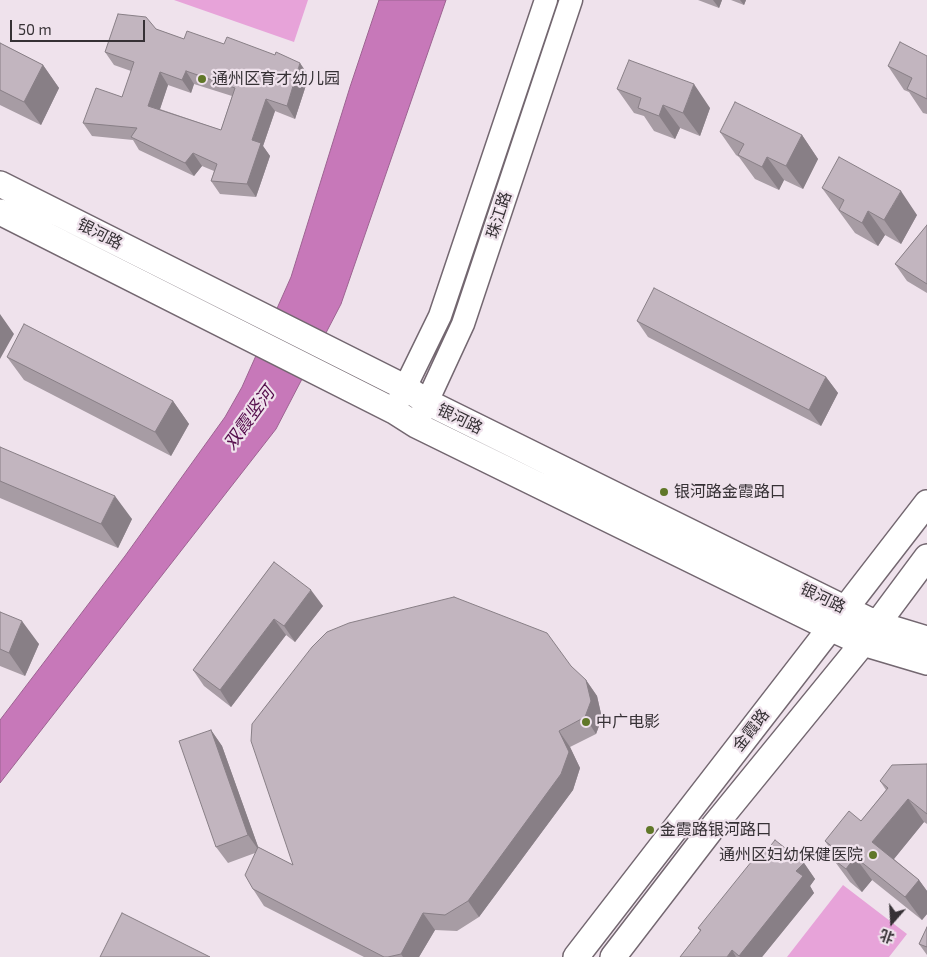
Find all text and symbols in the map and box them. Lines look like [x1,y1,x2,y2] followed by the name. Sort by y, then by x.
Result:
[12,10,148,42] scale bar
[18,20,52,38] text: 50 m
[212,69,340,89] place label: 通州区育才幼儿园
[196,73,208,85] marker: 通州区育才幼儿园
[482,189,516,241] street label: 珠江路
[74,215,126,253] street label: 银河路
[219,383,279,453] water label: 双霞竖河
[434,400,486,438] street label: 银河路
[674,482,786,502] place label: 银河路金霞路口
[658,486,670,498] marker: 银河路金霞路口
[797,579,849,617] street label: 银河路
[729,705,773,755] street label: 金霞路
[596,712,660,732] place label: 中广电影
[580,716,592,728] marker: 中广电影
[660,820,772,840] place label: 金霞路银河路口
[644,824,656,836] marker: 金霞路银河路口
[719,845,863,865] place label: 通州区妇幼保健医院
[867,849,879,861] marker: 通州区妇幼保健医院
[867,897,917,947] north arrow
[878,926,896,947] text: 北

